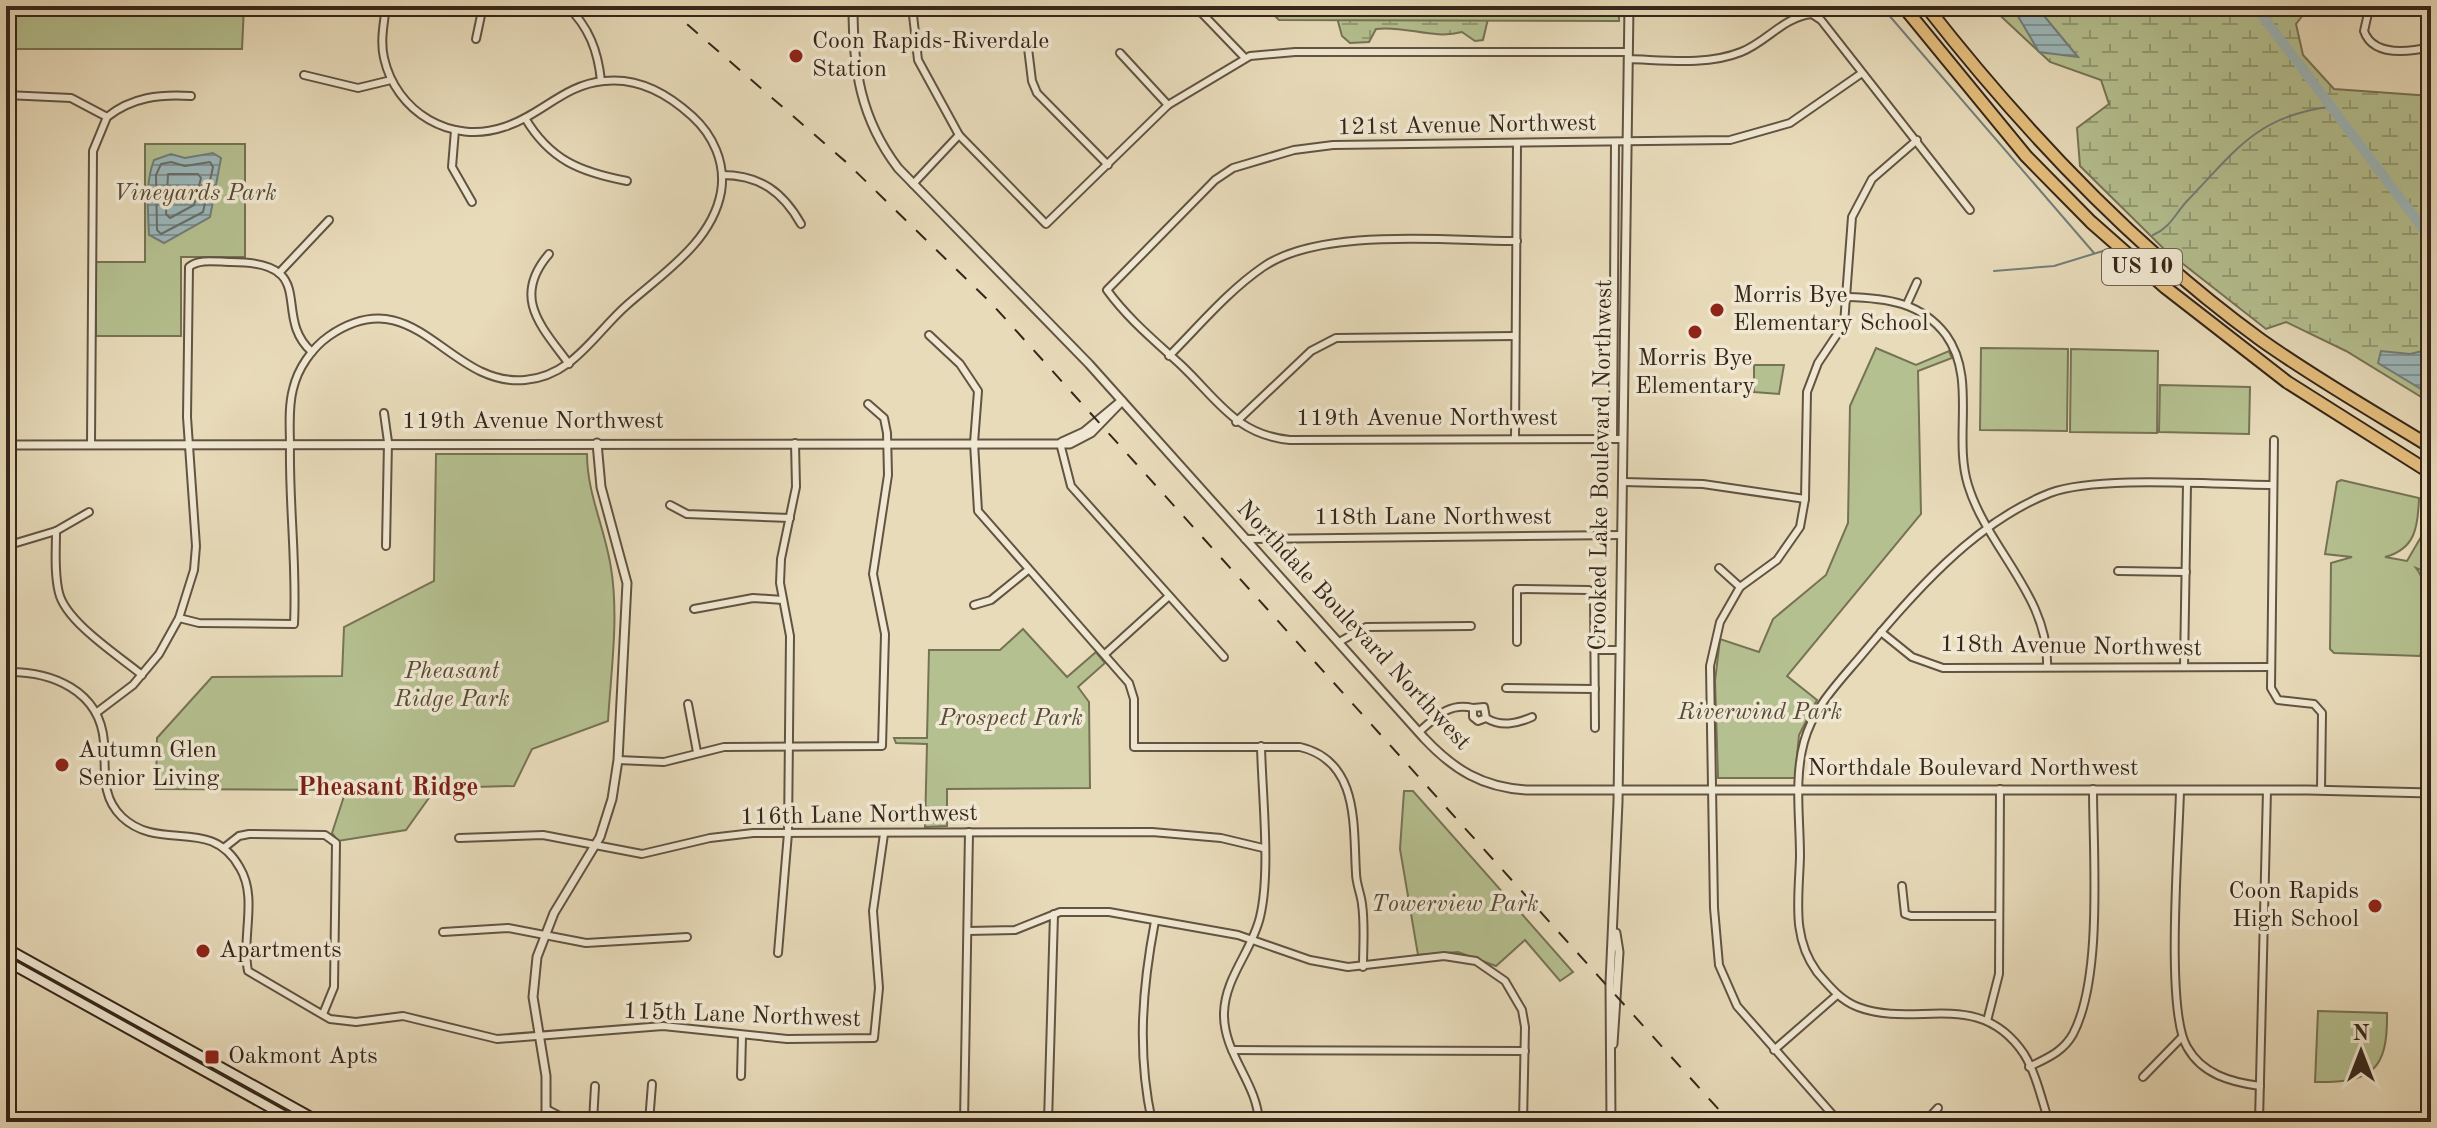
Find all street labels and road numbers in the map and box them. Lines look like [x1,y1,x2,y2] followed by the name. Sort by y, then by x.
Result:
[1337,112,1597,140] street label: 121st Avenue Northwest
[2102,249,2182,285] road number: US 10
[1587,279,1617,651] street label: Crooked Lake Boulevard Northwest
[1296,407,1558,431] street label: 119th Avenue Northwest
[402,410,664,434] street label: 119th Avenue Northwest
[1231,497,1475,755] street label: Northdale Boulevard Northwest
[1314,506,1552,530] street label: 118th Lane Northwest
[1940,633,2202,661] street label: 118th Avenue Northwest
[1807,757,2139,781] street label: Northdale Boulevard Northwest
[740,802,978,830] street label: 116th Lane Northwest
[623,1000,861,1032] street label: 115th Lane Northwest

